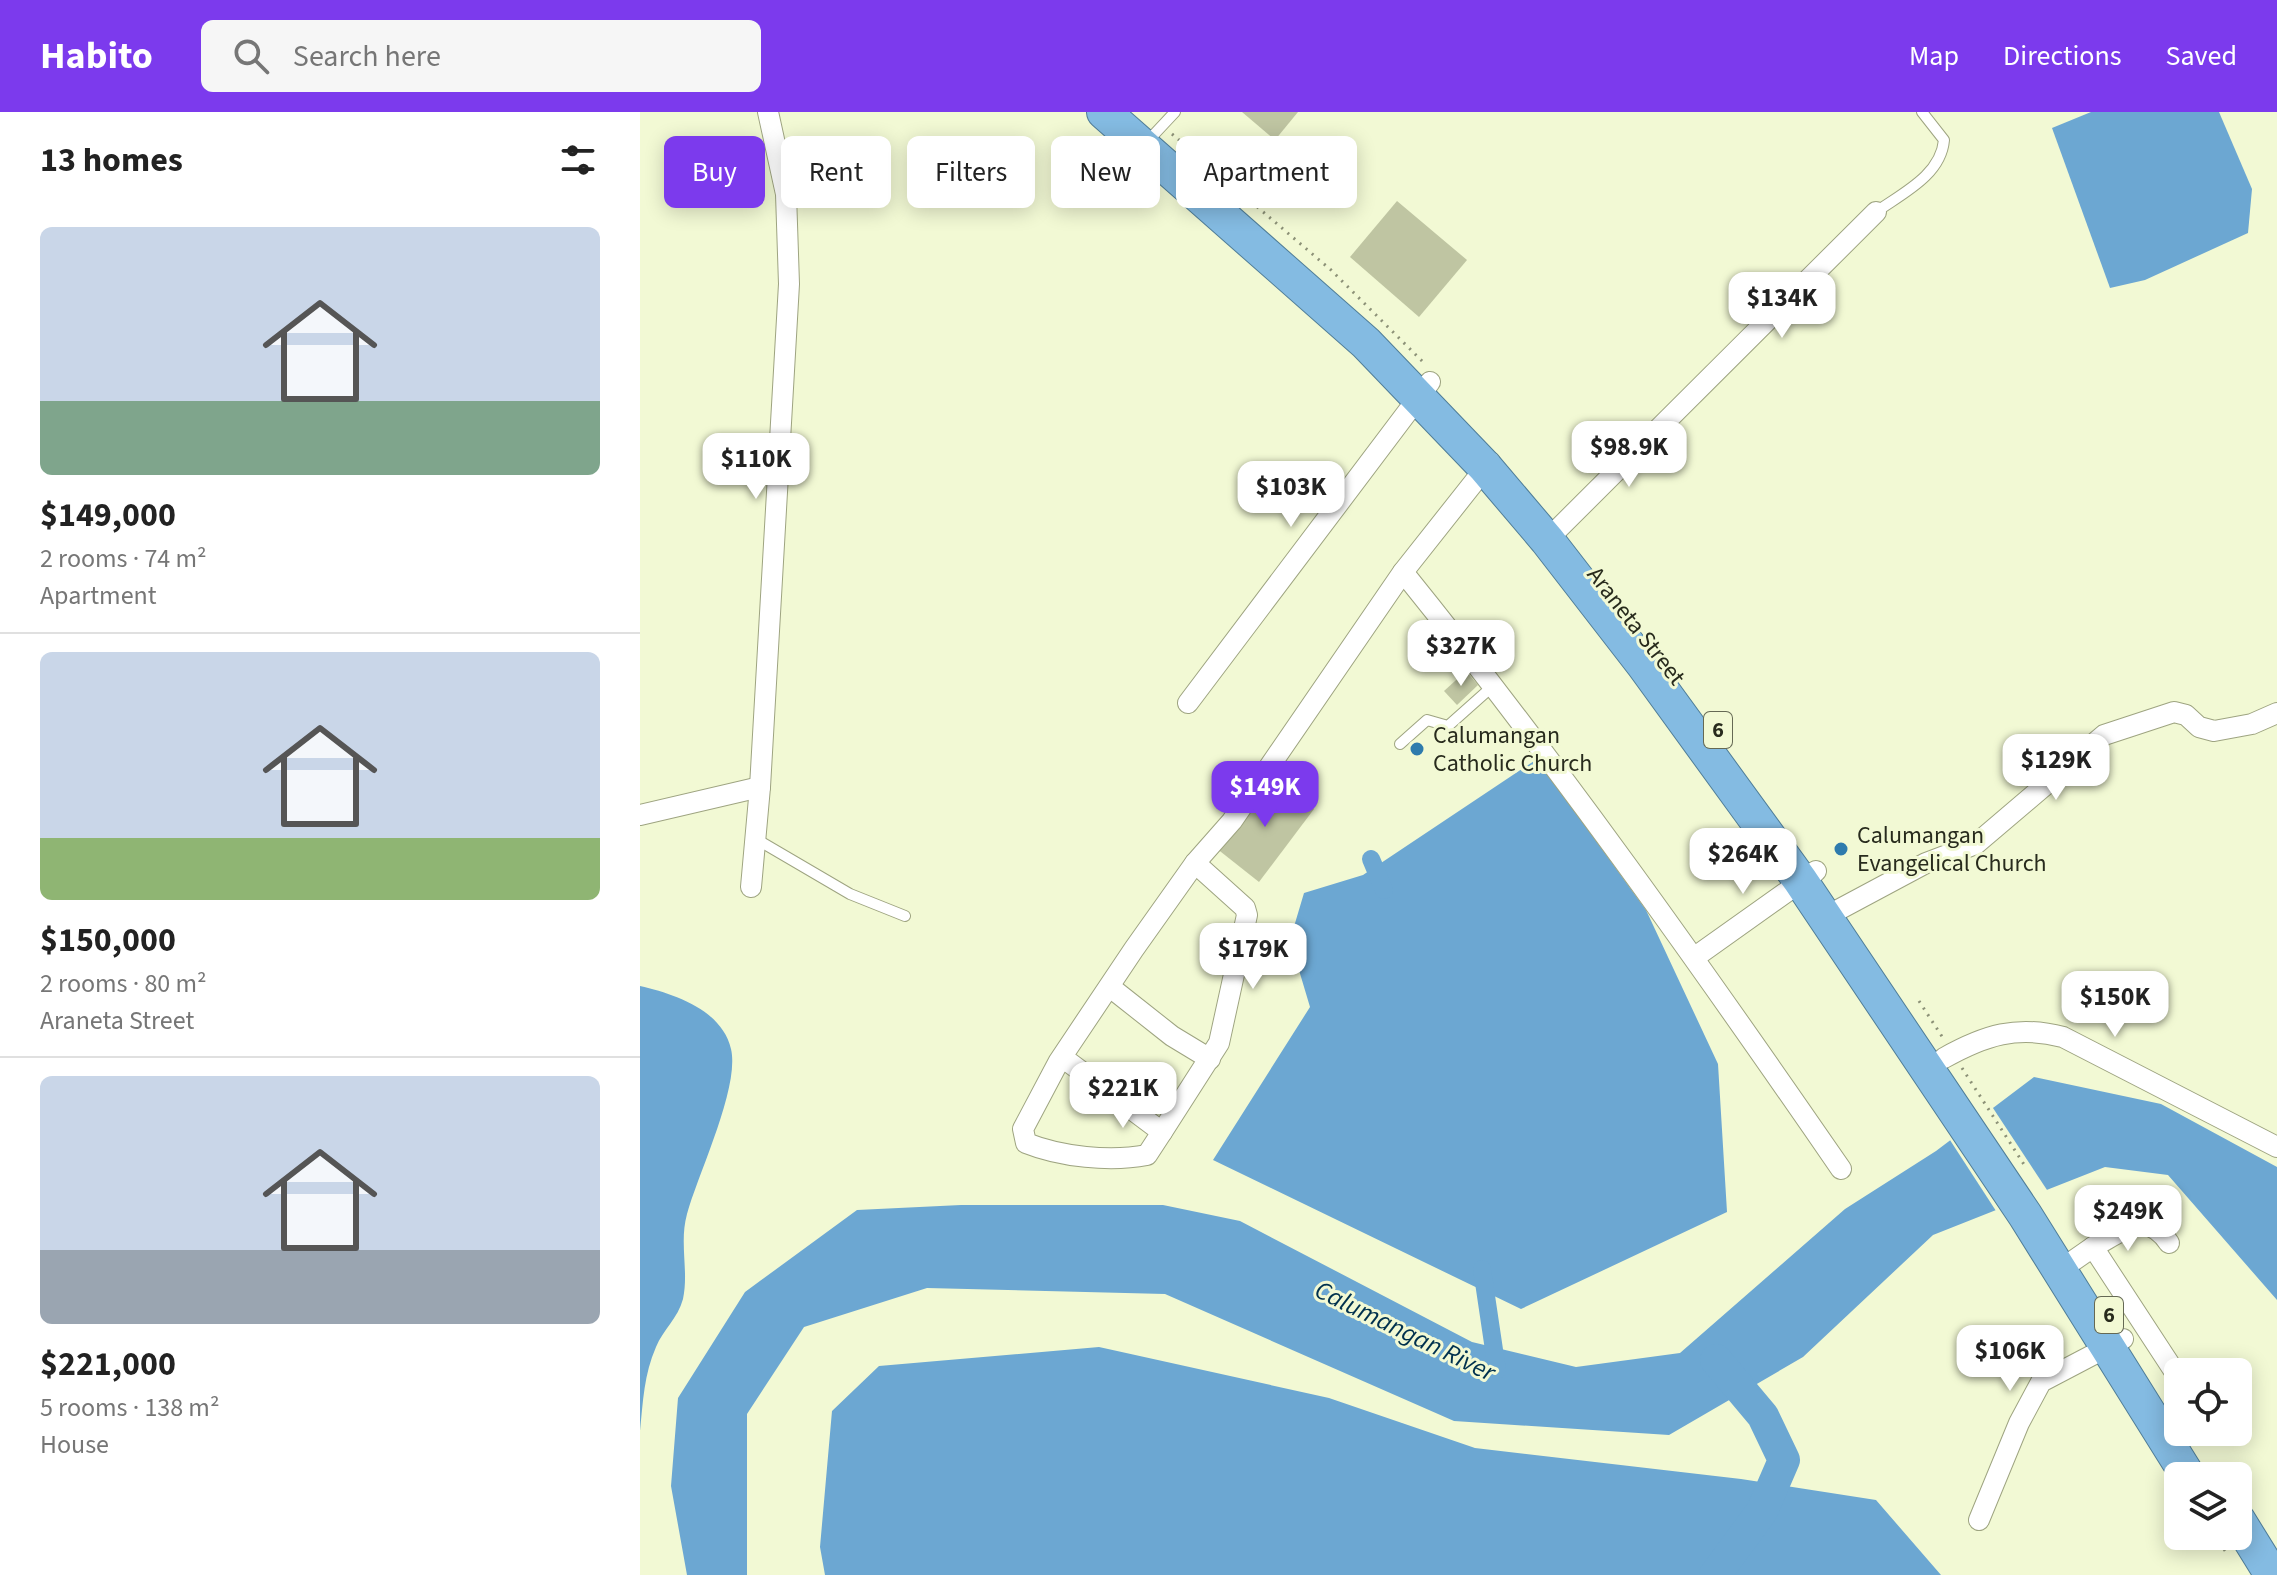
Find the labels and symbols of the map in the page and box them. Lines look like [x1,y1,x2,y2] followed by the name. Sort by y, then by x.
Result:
[1726,272,1838,340] pin: $134K
[1564,421,1694,489] pin: $98.9K
[700,433,812,501] pin: $110K
[1235,461,1347,529] pin: $103K
[1578,559,1694,693] street label: Araneta Street
[1405,620,1517,688] pin: $327K
[1704,712,1732,748] road number: 6
[1433,718,1592,781] place label: Calumangan Catholic Church
[2000,734,2112,802] pin: $129K
[1408,740,1426,758] marker: Calumangan Catholic Church
[1209,761,1321,829] pin: $149K
[1857,818,2047,881] place label: Calumangan Evangelical Church
[1687,828,1799,896] pin: $264K
[1832,840,1850,858] marker: Calumangan Evangelical Church
[1197,923,1309,991] pin: $179K
[2059,971,2171,1039] pin: $150K
[1067,1062,1179,1130] pin: $221K
[2072,1185,2184,1253] pin: $249K
[1308,1271,1502,1391] water label: Calumangan River
[2095,1297,2123,1333] road number: 6
[1954,1325,2066,1393] pin: $106K

